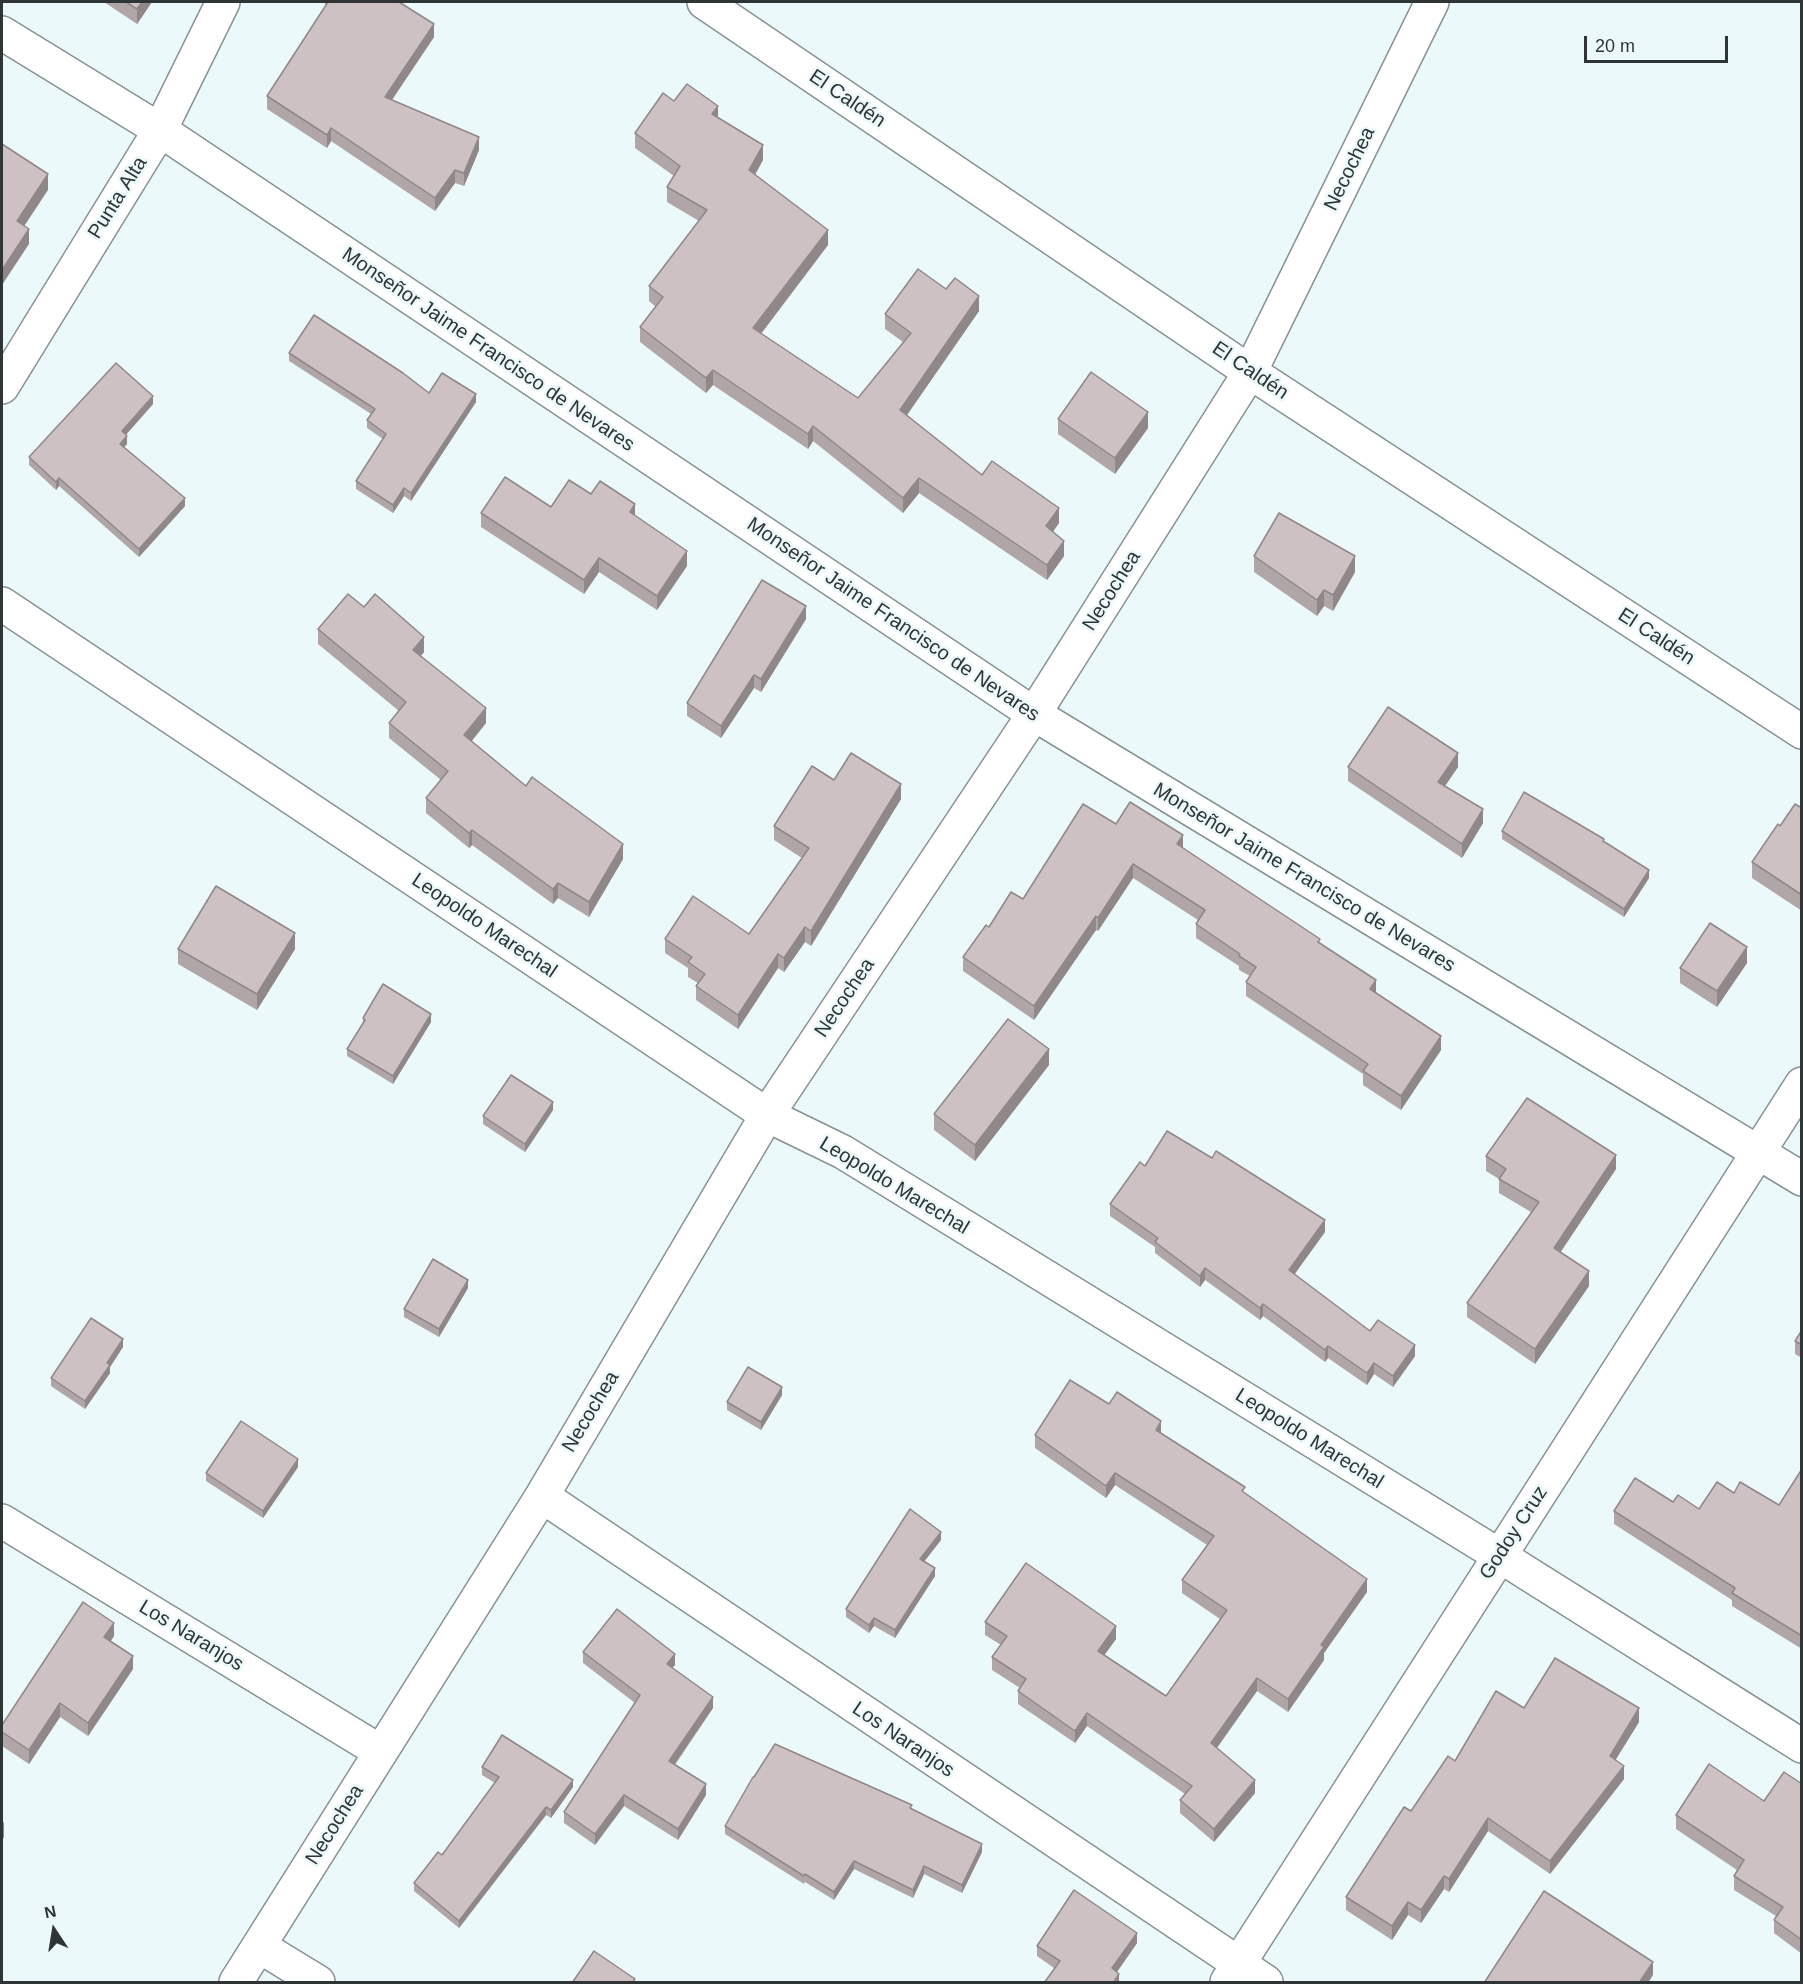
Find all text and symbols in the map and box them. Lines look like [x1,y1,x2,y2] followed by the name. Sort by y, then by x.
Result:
[1587,24,1731,62] scale bar
[1595,36,1635,56] text: 20 m
[804,65,890,133] street label: El Caldén
[1319,123,1381,215] street label: Necochea
[83,153,153,243] street label: Punta Alta
[337,243,639,457] street label: Monseñor Jaime Francisco de Nevares
[1207,337,1293,405] street label: El Caldén
[742,513,1044,727] street label: Monseñor Jaime Francisco de Nevares
[1078,546,1146,636] street label: Necochea
[1613,603,1699,671] street label: El Caldén
[1149,778,1459,978] street label: Monseñor Jaime Francisco de Nevares
[407,868,561,984] street label: Leopoldo Marechal
[810,954,880,1042] street label: Necochea
[815,1132,973,1240] street label: Leopoldo Marechal
[558,1367,624,1457] street label: Necochea
[1231,1384,1387,1494] street label: Leopoldo Marechal
[1475,1482,1553,1584] street label: Godoy Cruz
[134,1595,248,1677] street label: Los Naranjos
[847,1697,959,1783] street label: Los Naranjos
[301,1780,369,1870] street label: Necochea
[24,1900,84,1960] north arrow
[43,1902,58,1921] text: N

